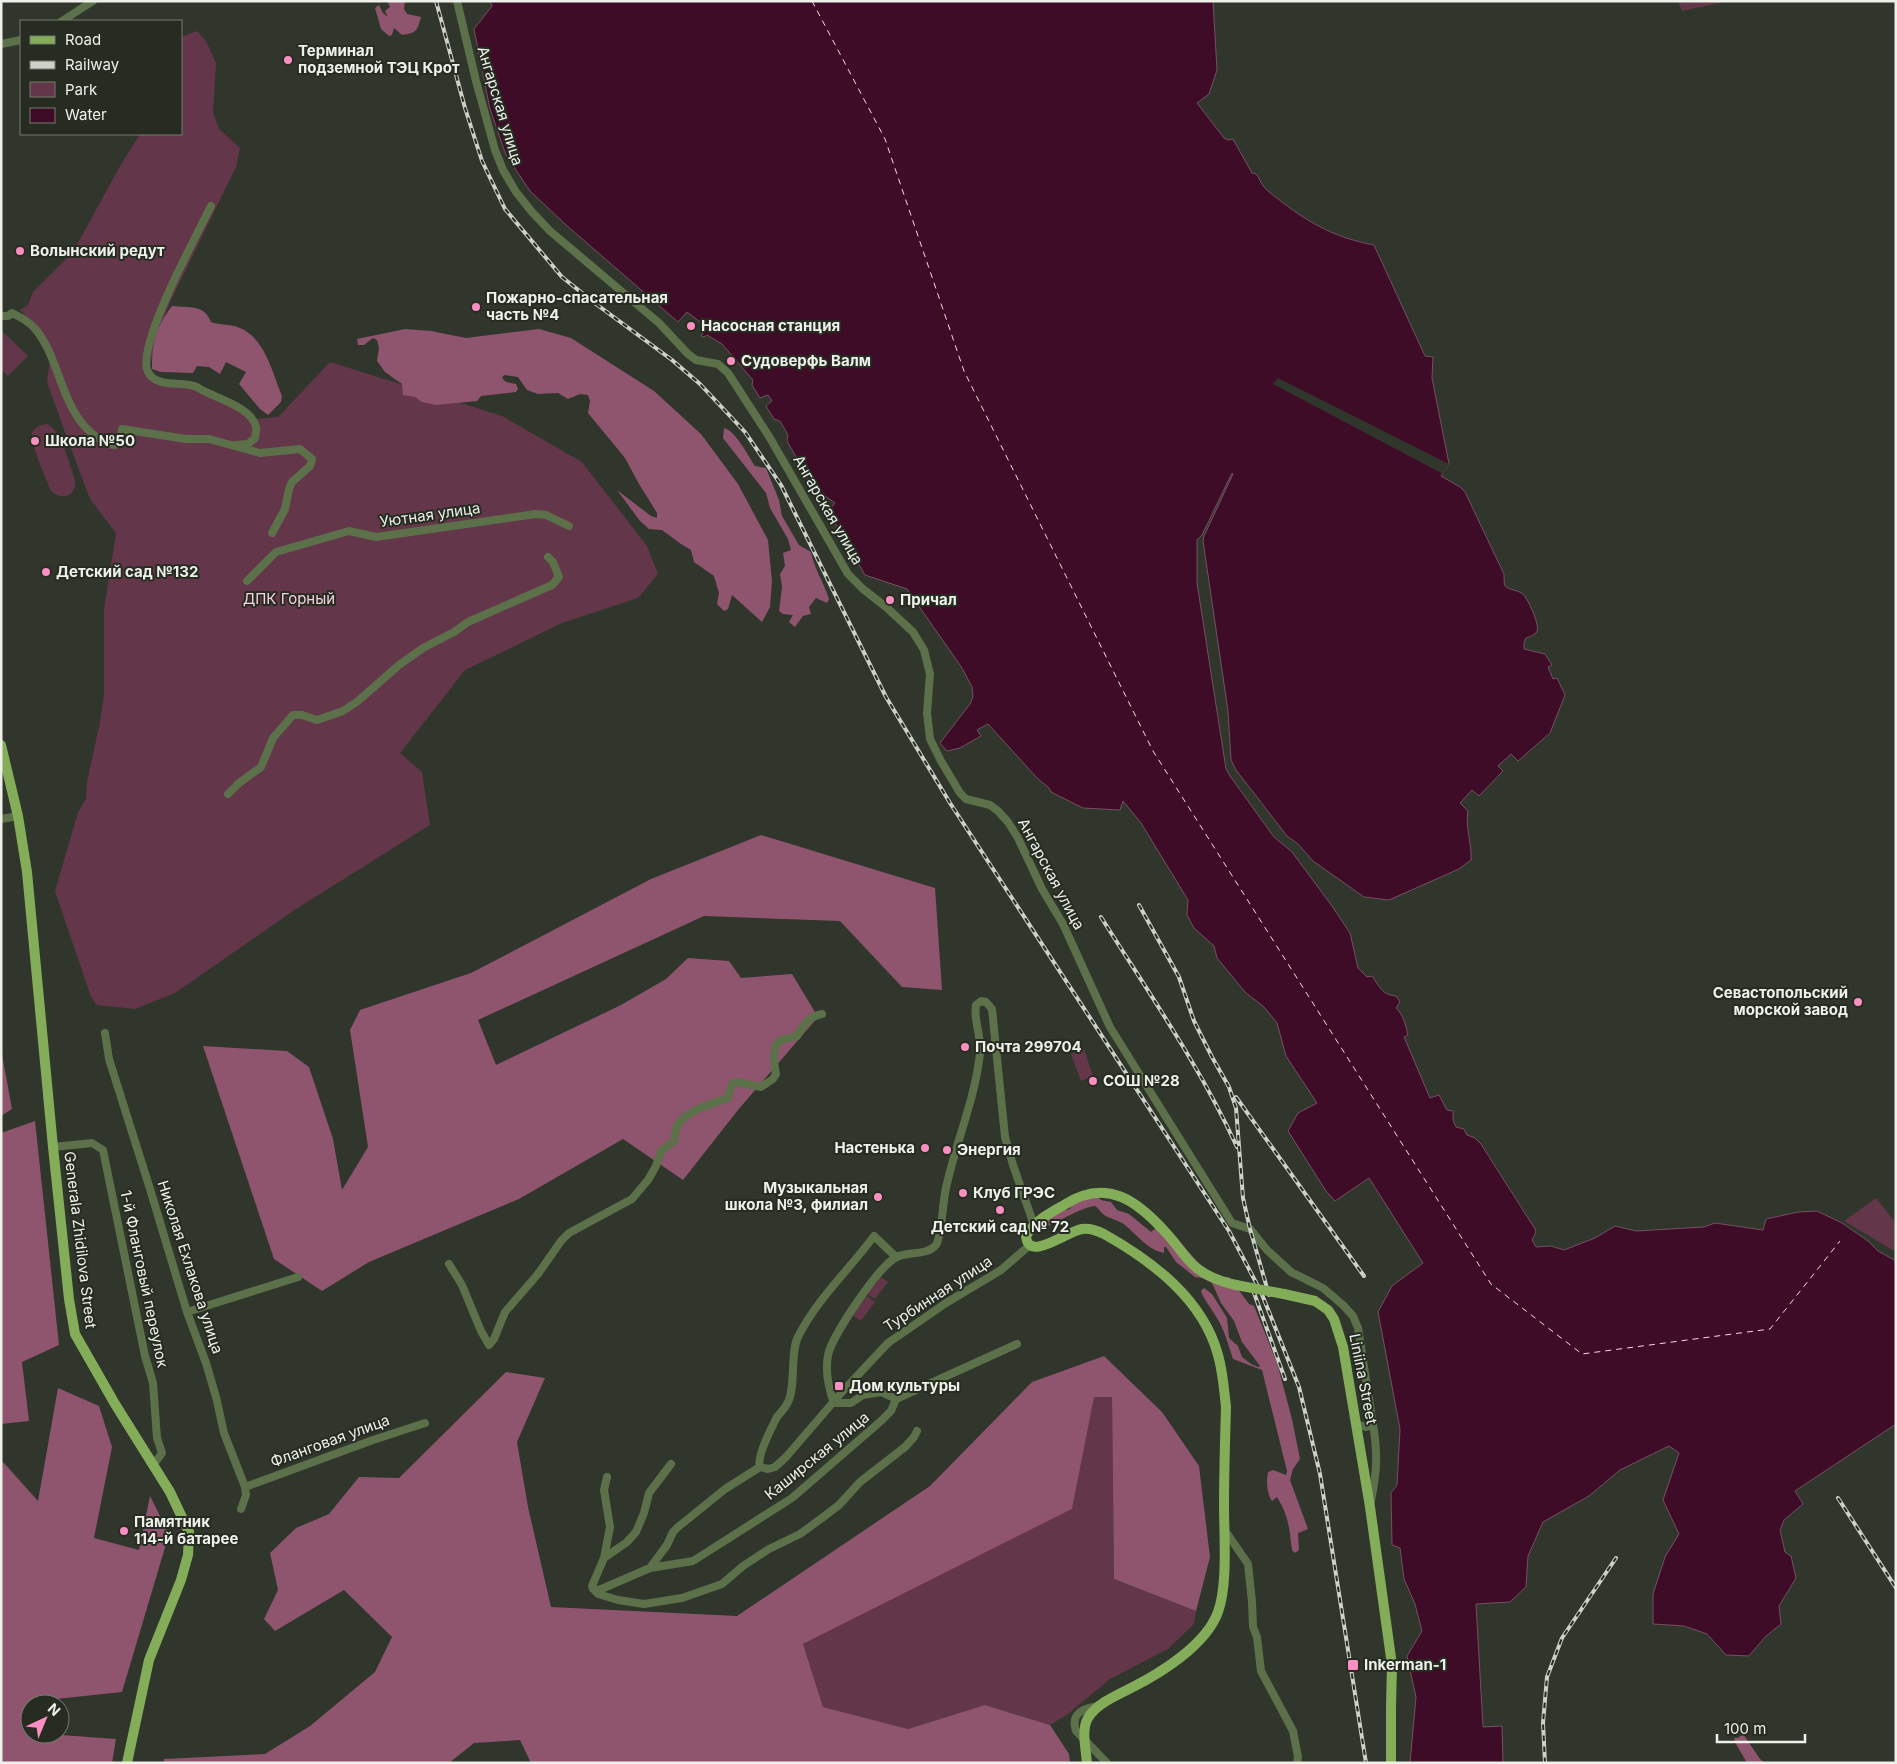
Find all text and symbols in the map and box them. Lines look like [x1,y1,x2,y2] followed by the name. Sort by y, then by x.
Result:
[20,20,182,135] legend
[65,30,101,49] text: Road
[298,41,460,77] place label: Терминал подземной ТЭЦ Крот
[473,44,528,168] street label: Ангарская улица
[282,54,294,66] marker: Терминал подземной ТЭЦ Крот
[65,55,120,74] text: Railway
[65,80,98,99] text: Park
[65,105,107,124] text: Water
[30,241,165,260] place label: Волынский редут
[14,245,26,257] marker: Волынский редут
[486,288,668,324] place label: Пожарно-спасательная часть №4
[470,301,482,313] marker: Пожарно-спасательная часть №4
[701,316,840,335] place label: Насосная станция
[685,320,697,332] marker: Насосная станция
[741,351,871,370] place label: Судоверфь Валм
[725,355,737,367] marker: Судоверфь Валм
[45,431,135,450] place label: Школа №50
[29,435,41,447] marker: Школа №50
[789,451,868,568] street label: Ангарская улица
[379,498,481,531] street label: Уютная улица
[56,562,198,581] place label: Детский сад №132
[40,566,52,578] marker: Детский сад №132
[243,589,335,608] park label: ДПК Горный
[900,590,957,609] place label: Причал
[884,594,896,606] marker: Причал
[1014,815,1089,933] street label: Ангарская улица
[1713,983,1848,1019] place label: Севастопольский морской завод
[1852,996,1864,1008] marker: Севастопольский морской завод
[975,1037,1082,1056] place label: Почта 299704
[959,1041,971,1053] marker: Почта 299704
[1103,1071,1180,1090] place label: СОШ №28
[1087,1075,1099,1087] marker: СОШ №28
[834,1138,915,1157] place label: Настенька
[957,1140,1021,1159] place label: Энергия
[919,1142,931,1154] marker: Настенька
[941,1144,953,1156] marker: Энергия
[60,1150,101,1330] street label: Generala Zhidilova Street
[153,1178,228,1356] street label: Николая Ехлакова улица
[725,1178,868,1214] place label: Музыкальная школа №3, филиал
[973,1183,1055,1202] place label: Клуб ГРЭС
[957,1187,969,1199] marker: Клуб ГРЭС
[116,1188,173,1369] street label: 1-й Фланговый переулок
[872,1191,884,1203] marker: Музыкальная школа №3, филиал
[994,1204,1006,1216] marker: Детский сад № 72
[931,1217,1069,1236] place label: Детский сад № 72
[880,1251,996,1336] street label: Турбинная улица
[1345,1332,1382,1426] street label: Liniina Street
[849,1376,960,1395] place label: Дом культуры
[833,1380,845,1392] marker: Дом культуры
[761,1408,873,1504] street label: Каширская улица
[268,1410,392,1471] street label: Фланговая улица
[134,1512,238,1548] place label: Памятник 114-й батарее
[118,1525,130,1537] marker: Памятник 114-й батарее
[1364,1655,1446,1674] place label: Inkerman-1
[1346,1658,1360,1672] marker: Inkerman-1
[20,1694,70,1744] north arrow
[45,1699,64,1719] text: N
[1717,1712,1804,1744] scale bar
[1724,1719,1766,1738] text: 100 m

